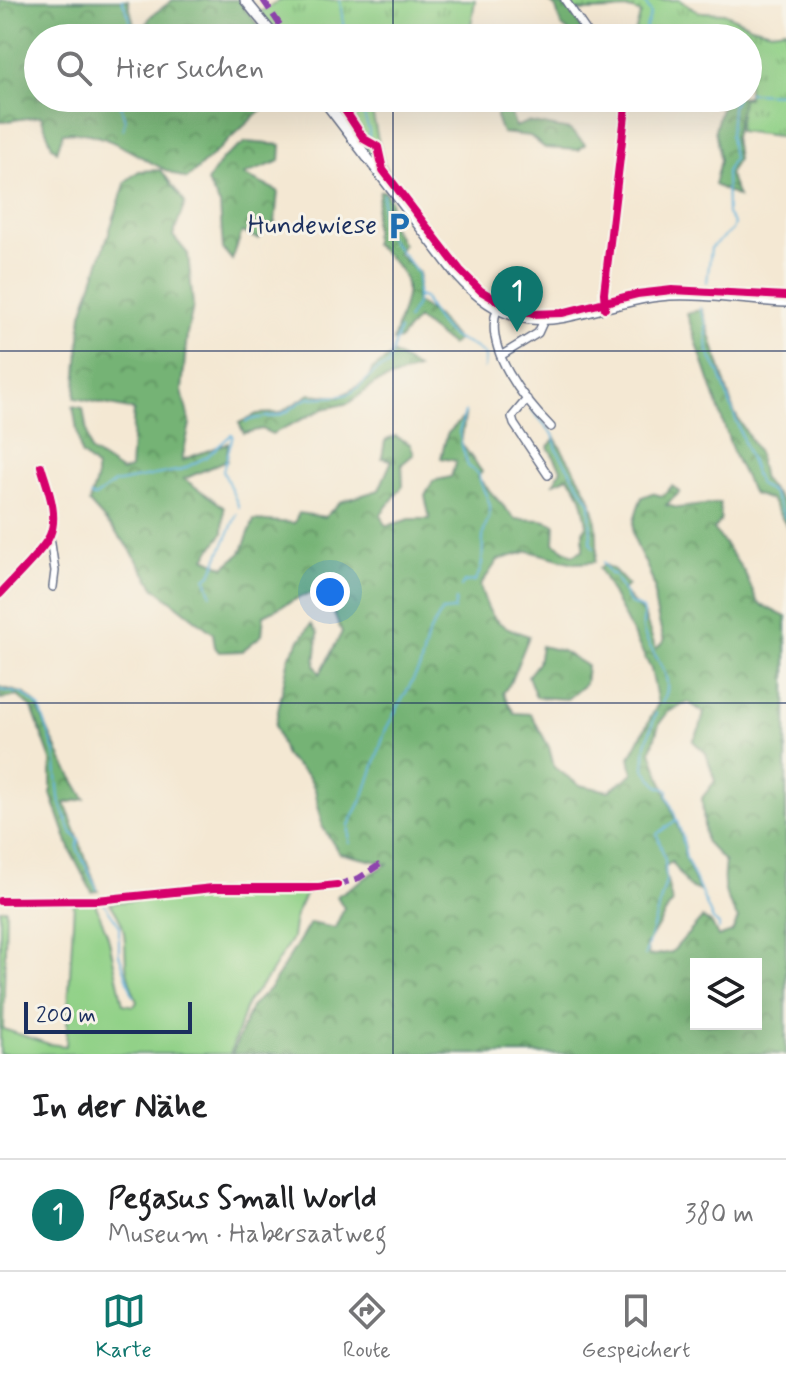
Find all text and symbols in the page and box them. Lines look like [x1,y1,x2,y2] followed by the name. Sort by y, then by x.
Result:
[24,24,762,112] search box
[52,46,96,90] icon: search
[116,49,264,88] text: Hier suchen
[248,209,377,243] place label: Hundewiese
[384,211,414,241] parking icon: Hundewiese
[491,266,543,332] pin: 1
[310,572,350,612] your location
[690,958,762,1030] map controls
[690,958,762,1030] button: layers
[24,998,192,1034] scale bar
[36,1002,96,1030] text: 200 m
[32,1084,207,1129] text: In der Nähe
[108,1179,377,1218] text: Pegasus Small World
[52,1198,64,1232] text: 1
[685,1198,754,1232] text: 380 m
[108,1218,387,1252] text: Museum · Habersaatweg
[95,1289,152,1365] tab: Karte
[343,1289,391,1365] tab: Route
[582,1289,691,1365] tab: Gespeichert

